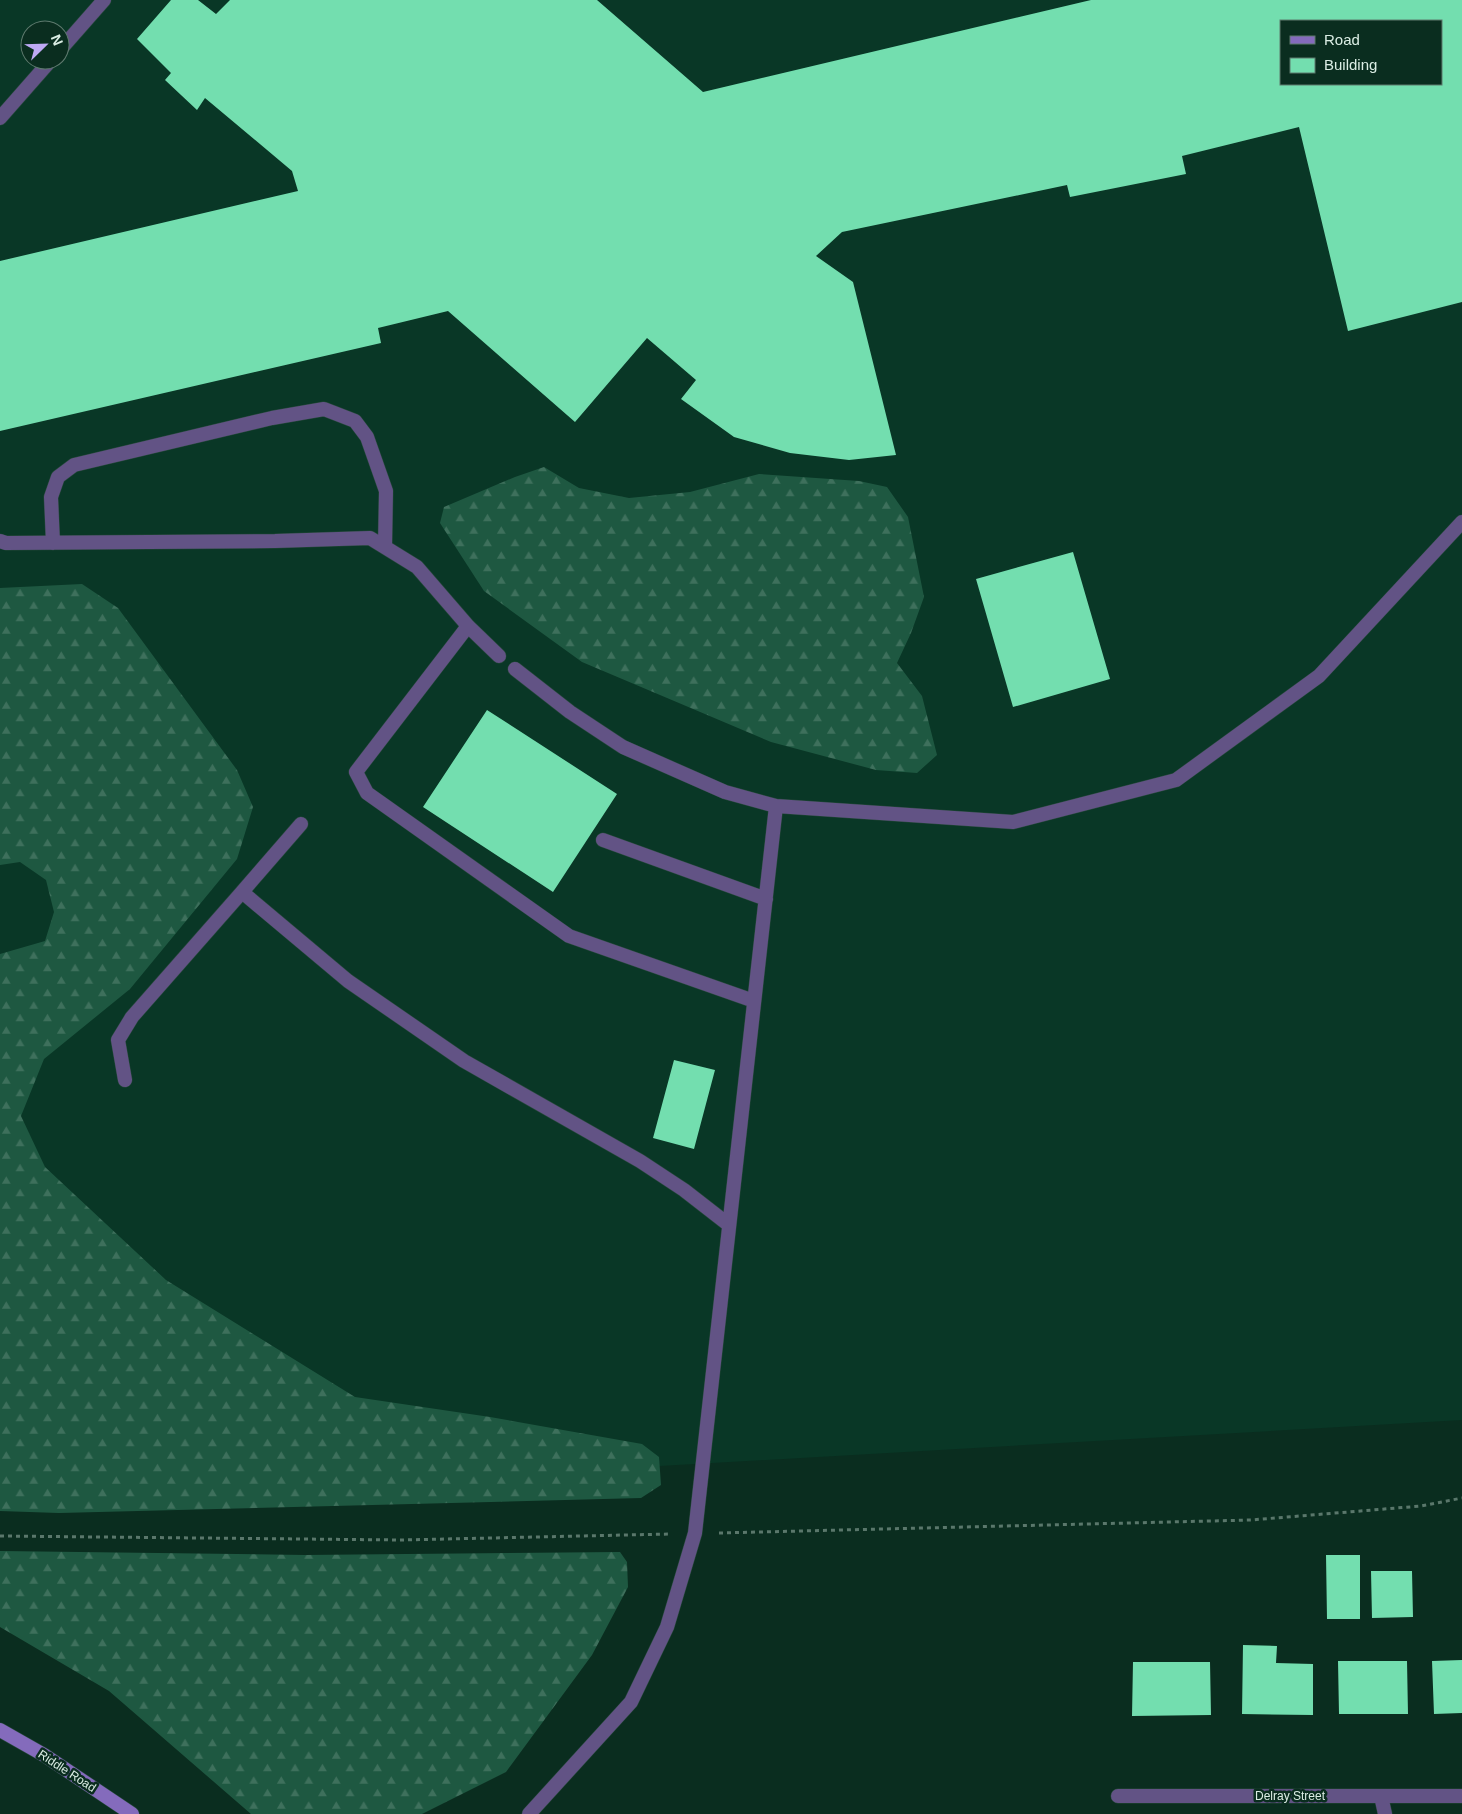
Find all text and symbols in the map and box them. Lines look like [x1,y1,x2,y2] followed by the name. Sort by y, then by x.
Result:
[20,20,70,70] north arrow
[1280,20,1442,85] legend
[1324,31,1360,48] text: Road
[48,32,66,48] text: N
[1324,56,1377,73] text: Building
[35,1747,99,1795] street label: Riddle Road
[1255,1789,1326,1803] street label: Delray Street

